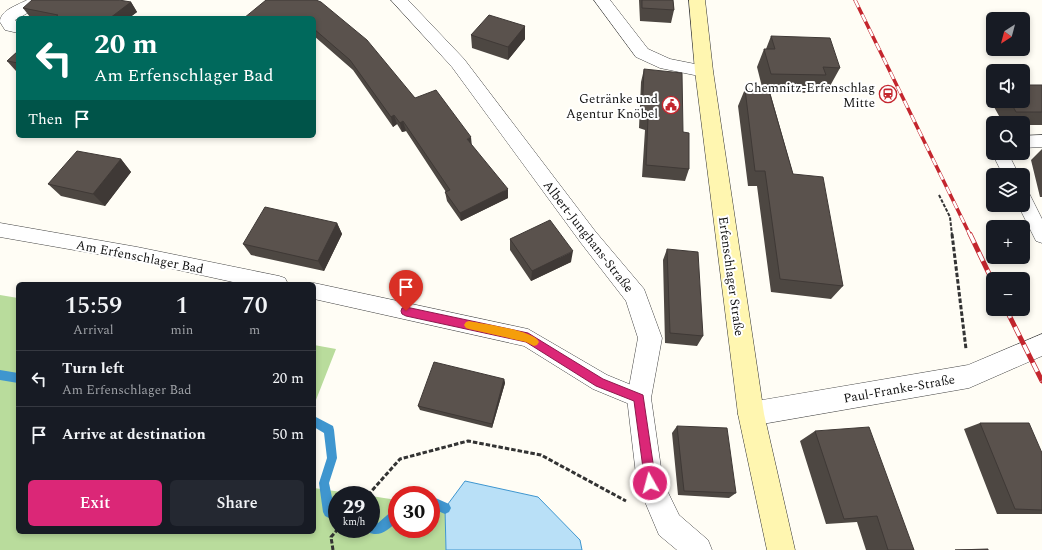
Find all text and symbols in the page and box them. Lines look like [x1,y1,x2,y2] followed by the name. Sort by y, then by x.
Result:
[986,12,1030,56] north arrow
[986,12,1030,316] map controls
[94,23,158,66] text: 20 m
[28,32,80,84] icon: left
[94,62,273,89] text: Am Erfenschlager Bad
[986,64,1030,108] button: sound
[745,78,875,113] place label: Chemnitz-Erfenschlag Mitte
[878,84,898,104] station icon: Chemnitz-Erfenschlag Mitte
[566,89,658,124] place label: Getränke und Agentur Knöbel
[661,95,681,115] public building icon: Getränke und Agentur Knöbel
[28,108,63,131] text: Then
[71,108,93,130] icon: arrive
[986,116,1030,160] button: search
[986,168,1030,212] button: layers
[538,176,638,297] street label: Albert-Junghans-Straße
[713,215,749,337] street label: Erfenschlager Straße
[986,220,1030,264] button: +
[74,235,205,279] street label: Am Erfenschlager Bad
[389,270,423,311] pin
[986,272,1030,316] button: −
[395,276,417,298] icon: arrive
[64,288,122,324] text: 15:59
[176,288,188,324] text: 1
[242,288,268,324] text: 70
[73,320,114,340] text: Arrival
[171,320,193,340] text: min
[249,320,260,340] text: m
[62,357,124,380] text: Turn left
[272,367,304,390] text: 20 m
[28,368,50,390] icon: left
[842,369,957,409] street label: Paul-Franke-Straße
[62,380,192,400] text: Am Erfenschlager Bad
[62,423,206,446] text: Arrive at destination
[272,423,304,446] text: 50 m
[28,424,50,446] icon: arrive
[629,462,671,504] position arrow
[28,480,162,526] button: Exit
[170,480,304,526] button: Share
[388,486,440,538] speed limit sign: 30
[343,492,365,522] text: 29
[343,514,365,530] text: km/h

